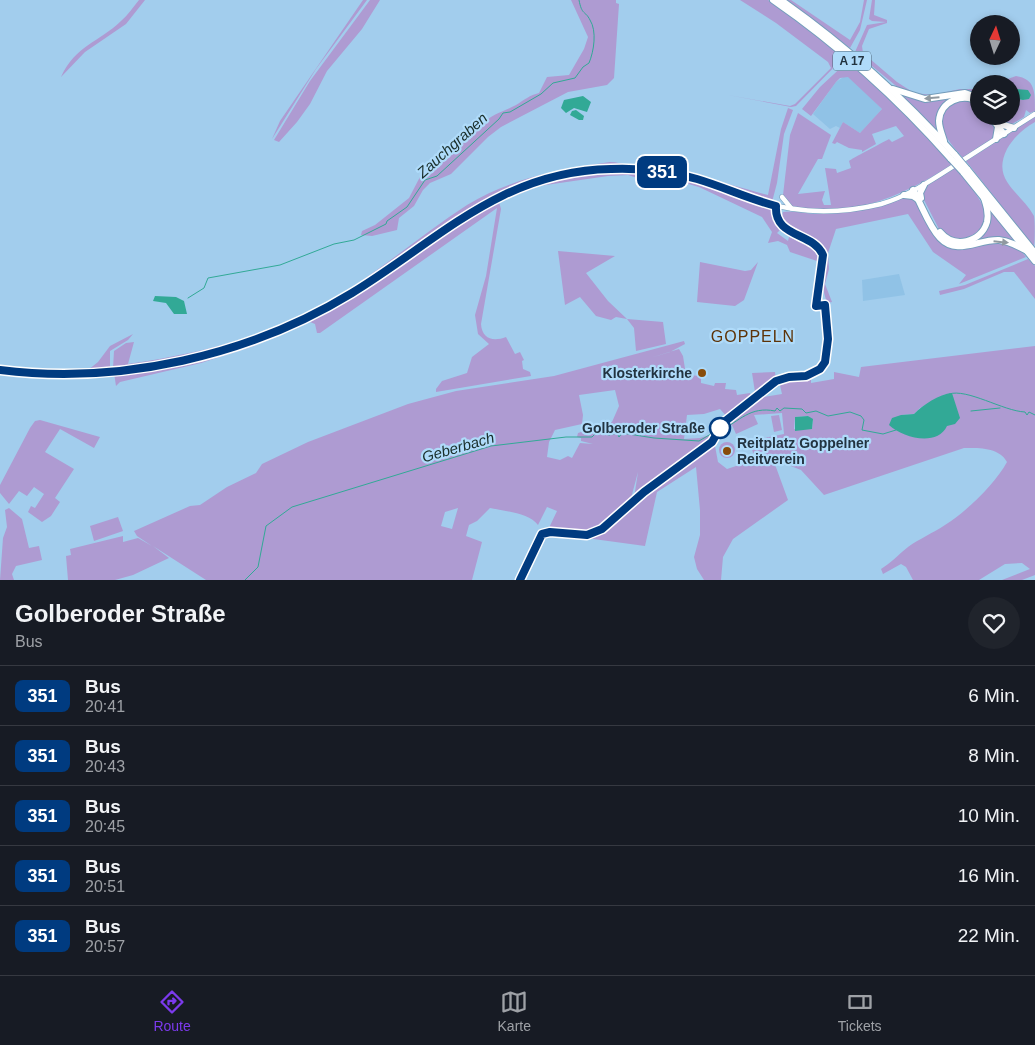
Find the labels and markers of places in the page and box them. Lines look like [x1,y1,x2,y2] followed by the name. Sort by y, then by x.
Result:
[603,365,692,381] place label: Klosterkirche
[696,367,708,379] marker: Klosterkirche
[709,417,731,439] marker: Golberoder Straße
[582,420,705,436] place label: Golberoder Straße
[737,435,870,467] place label: Reitplatz Goppelner Reitverein
[721,445,733,457] marker: Reitplatz Goppelner Reitverein

